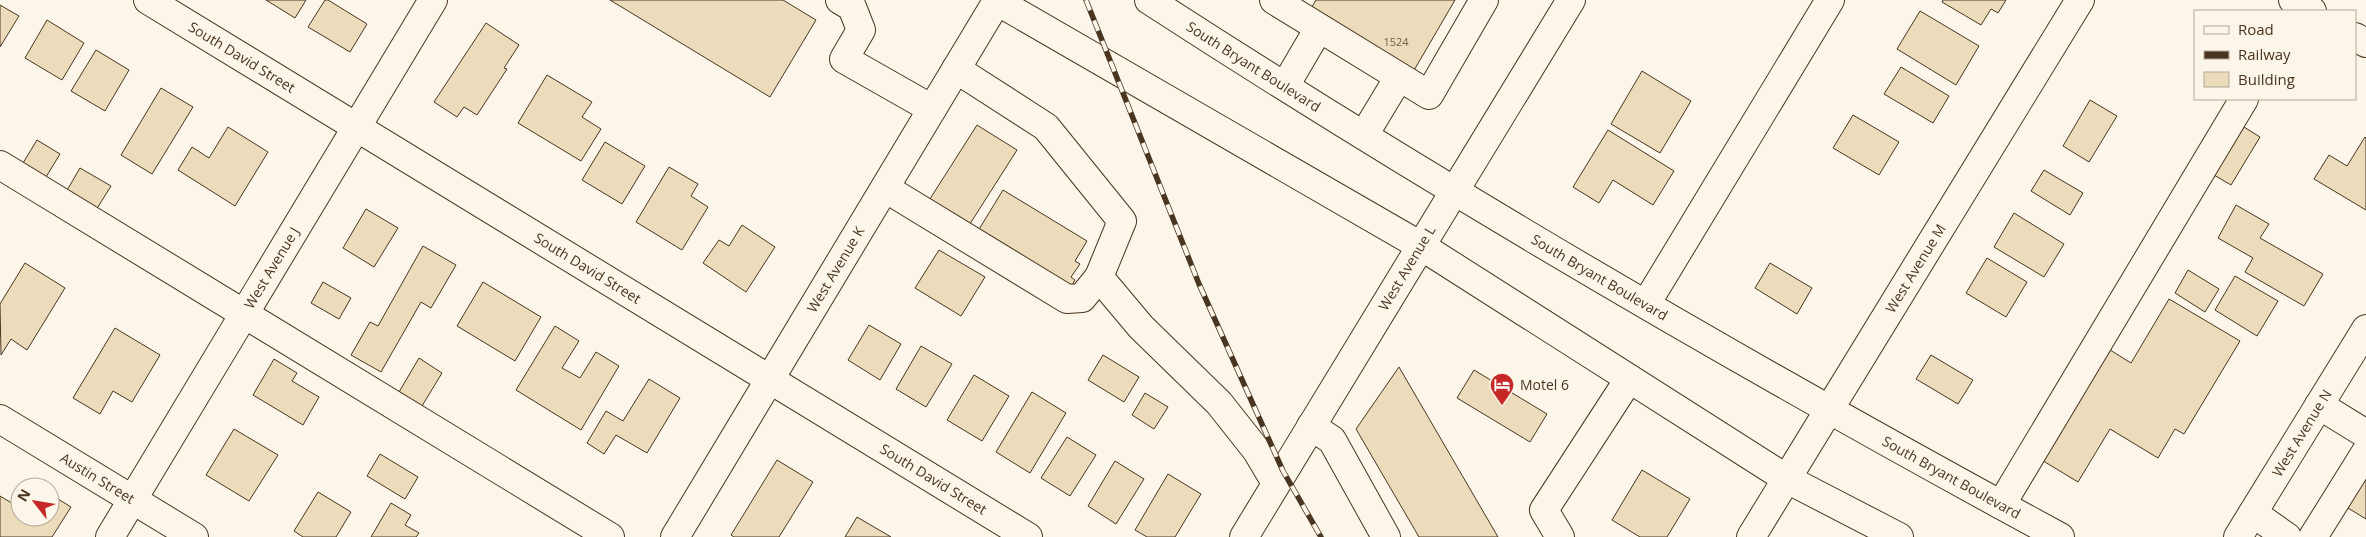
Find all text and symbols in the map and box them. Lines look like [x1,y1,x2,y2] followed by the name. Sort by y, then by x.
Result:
[2194,10,2356,100] legend
[185,17,299,97] street label: South David Street
[1183,17,1324,116] street label: South Bryant Boulevard
[2238,19,2274,39] text: Road
[1383,34,1409,49] house number: 1524
[2238,44,2291,64] text: Railway
[2238,69,2295,89] text: Building
[1881,220,1950,316] street label: West Avenue M
[802,222,869,316] street label: West Avenue K
[1374,222,1439,314] street label: West Avenue L
[239,223,303,312] street label: West Avenue J
[531,228,645,308] street label: South David Street
[1528,229,1671,324] street label: South Bryant Boulevard
[1489,372,1515,406] hotel icon: Motel 6
[1520,375,1569,394] place label: Motel 6
[2267,386,2336,480] street label: West Avenue N
[1879,431,2024,523] street label: South Bryant Boulevard
[877,439,991,519] street label: South David Street
[57,448,139,508] street label: Austin Street
[10,477,60,527] north arrow
[12,485,35,505] text: N

